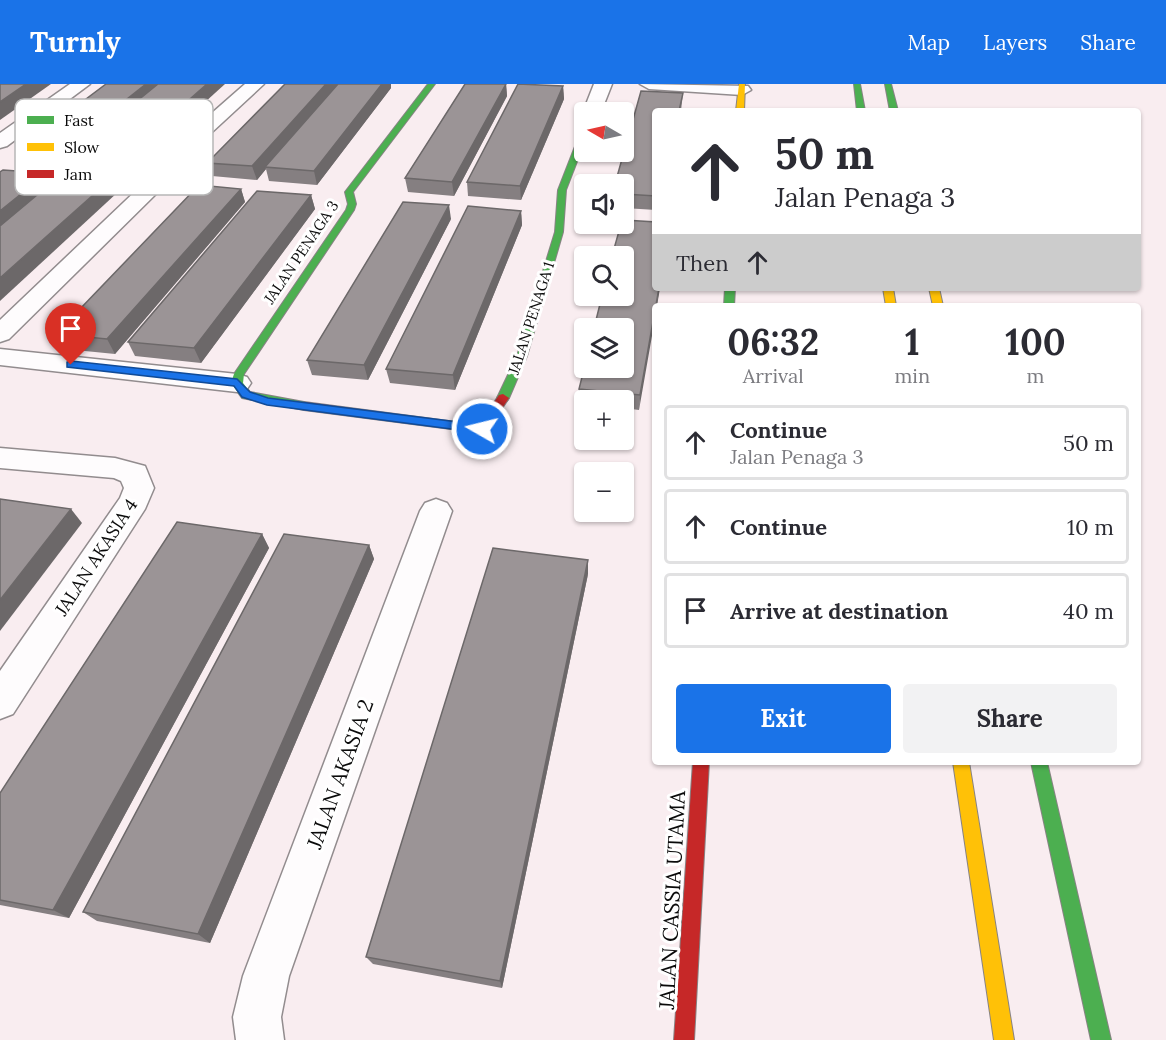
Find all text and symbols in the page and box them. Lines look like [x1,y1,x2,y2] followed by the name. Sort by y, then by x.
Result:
[30,24,121,60] text: Turnly
[907,29,950,56] text: Map
[983,29,1047,56] text: Layers
[1080,29,1136,56] text: Share
[15,99,213,195] legend
[574,102,634,162] north arrow
[574,102,634,522] map controls
[64,110,95,130] text: Fast
[775,127,874,181] text: 50 m
[676,132,754,210] icon: ahead
[64,137,100,157] text: Slow
[63,164,92,184] text: Jam
[574,174,634,234] button: sound
[775,180,955,214] text: Jalan Penaga 3
[259,197,343,308] street label: JALAN PENAGA 3
[574,246,634,306] button: search
[741,246,774,279] icon: ahead
[676,249,729,277] text: Then
[503,259,558,378] street label: JALAN PENAGA 1
[45,303,96,365] pin
[54,312,87,345] icon: arrive
[574,318,634,378] button: layers
[727,319,819,365] text: 06:32
[905,319,920,365] text: 1
[1005,319,1066,365] text: 100
[743,363,804,388] text: Arrival
[894,363,930,388] text: min
[1027,363,1044,388] text: m
[574,390,634,450] button: +
[450,397,514,461] position arrow
[730,416,827,444] text: Continue
[679,426,712,459] icon: ahead
[1063,429,1114,457] text: 50 m
[730,444,864,469] text: Jalan Penaga 3
[574,462,634,522] button: −
[49,494,142,621] street label: JALAN AKASIA 4
[679,510,712,543] icon: ahead
[730,513,827,541] text: Continue
[1067,513,1114,541] text: 10 m
[679,594,712,627] icon: arrive
[730,597,948,625] text: Arrive at destination
[1063,597,1114,625] text: 40 m
[676,684,891,753] button: Exit
[903,684,1117,753] button: Share
[300,696,380,853] street label: JALAN AKASIA 2
[653,789,691,1011] street label: JALAN CASSIA UTAMA

